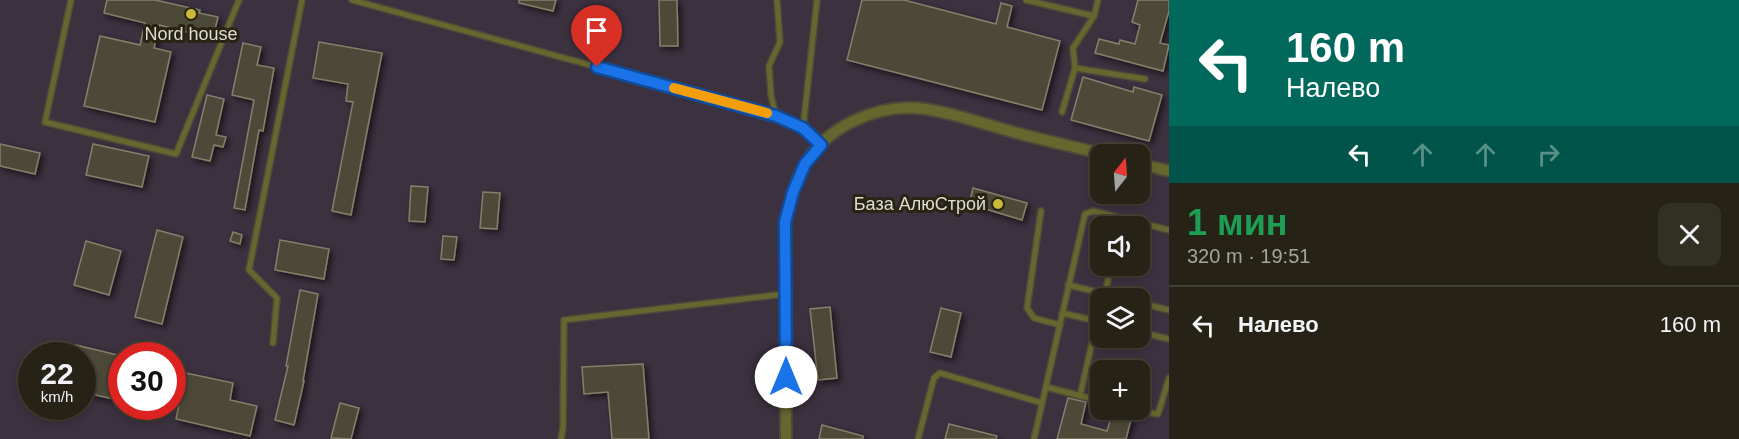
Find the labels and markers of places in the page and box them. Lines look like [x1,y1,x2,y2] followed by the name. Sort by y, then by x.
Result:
[571,5,622,67] pin
[184,7,198,21] marker: Nord house
[144,24,238,44] place label: Nord house
[854,194,986,214] place label: База АлюСтрой
[991,197,1005,211] marker: База АлюСтрой

